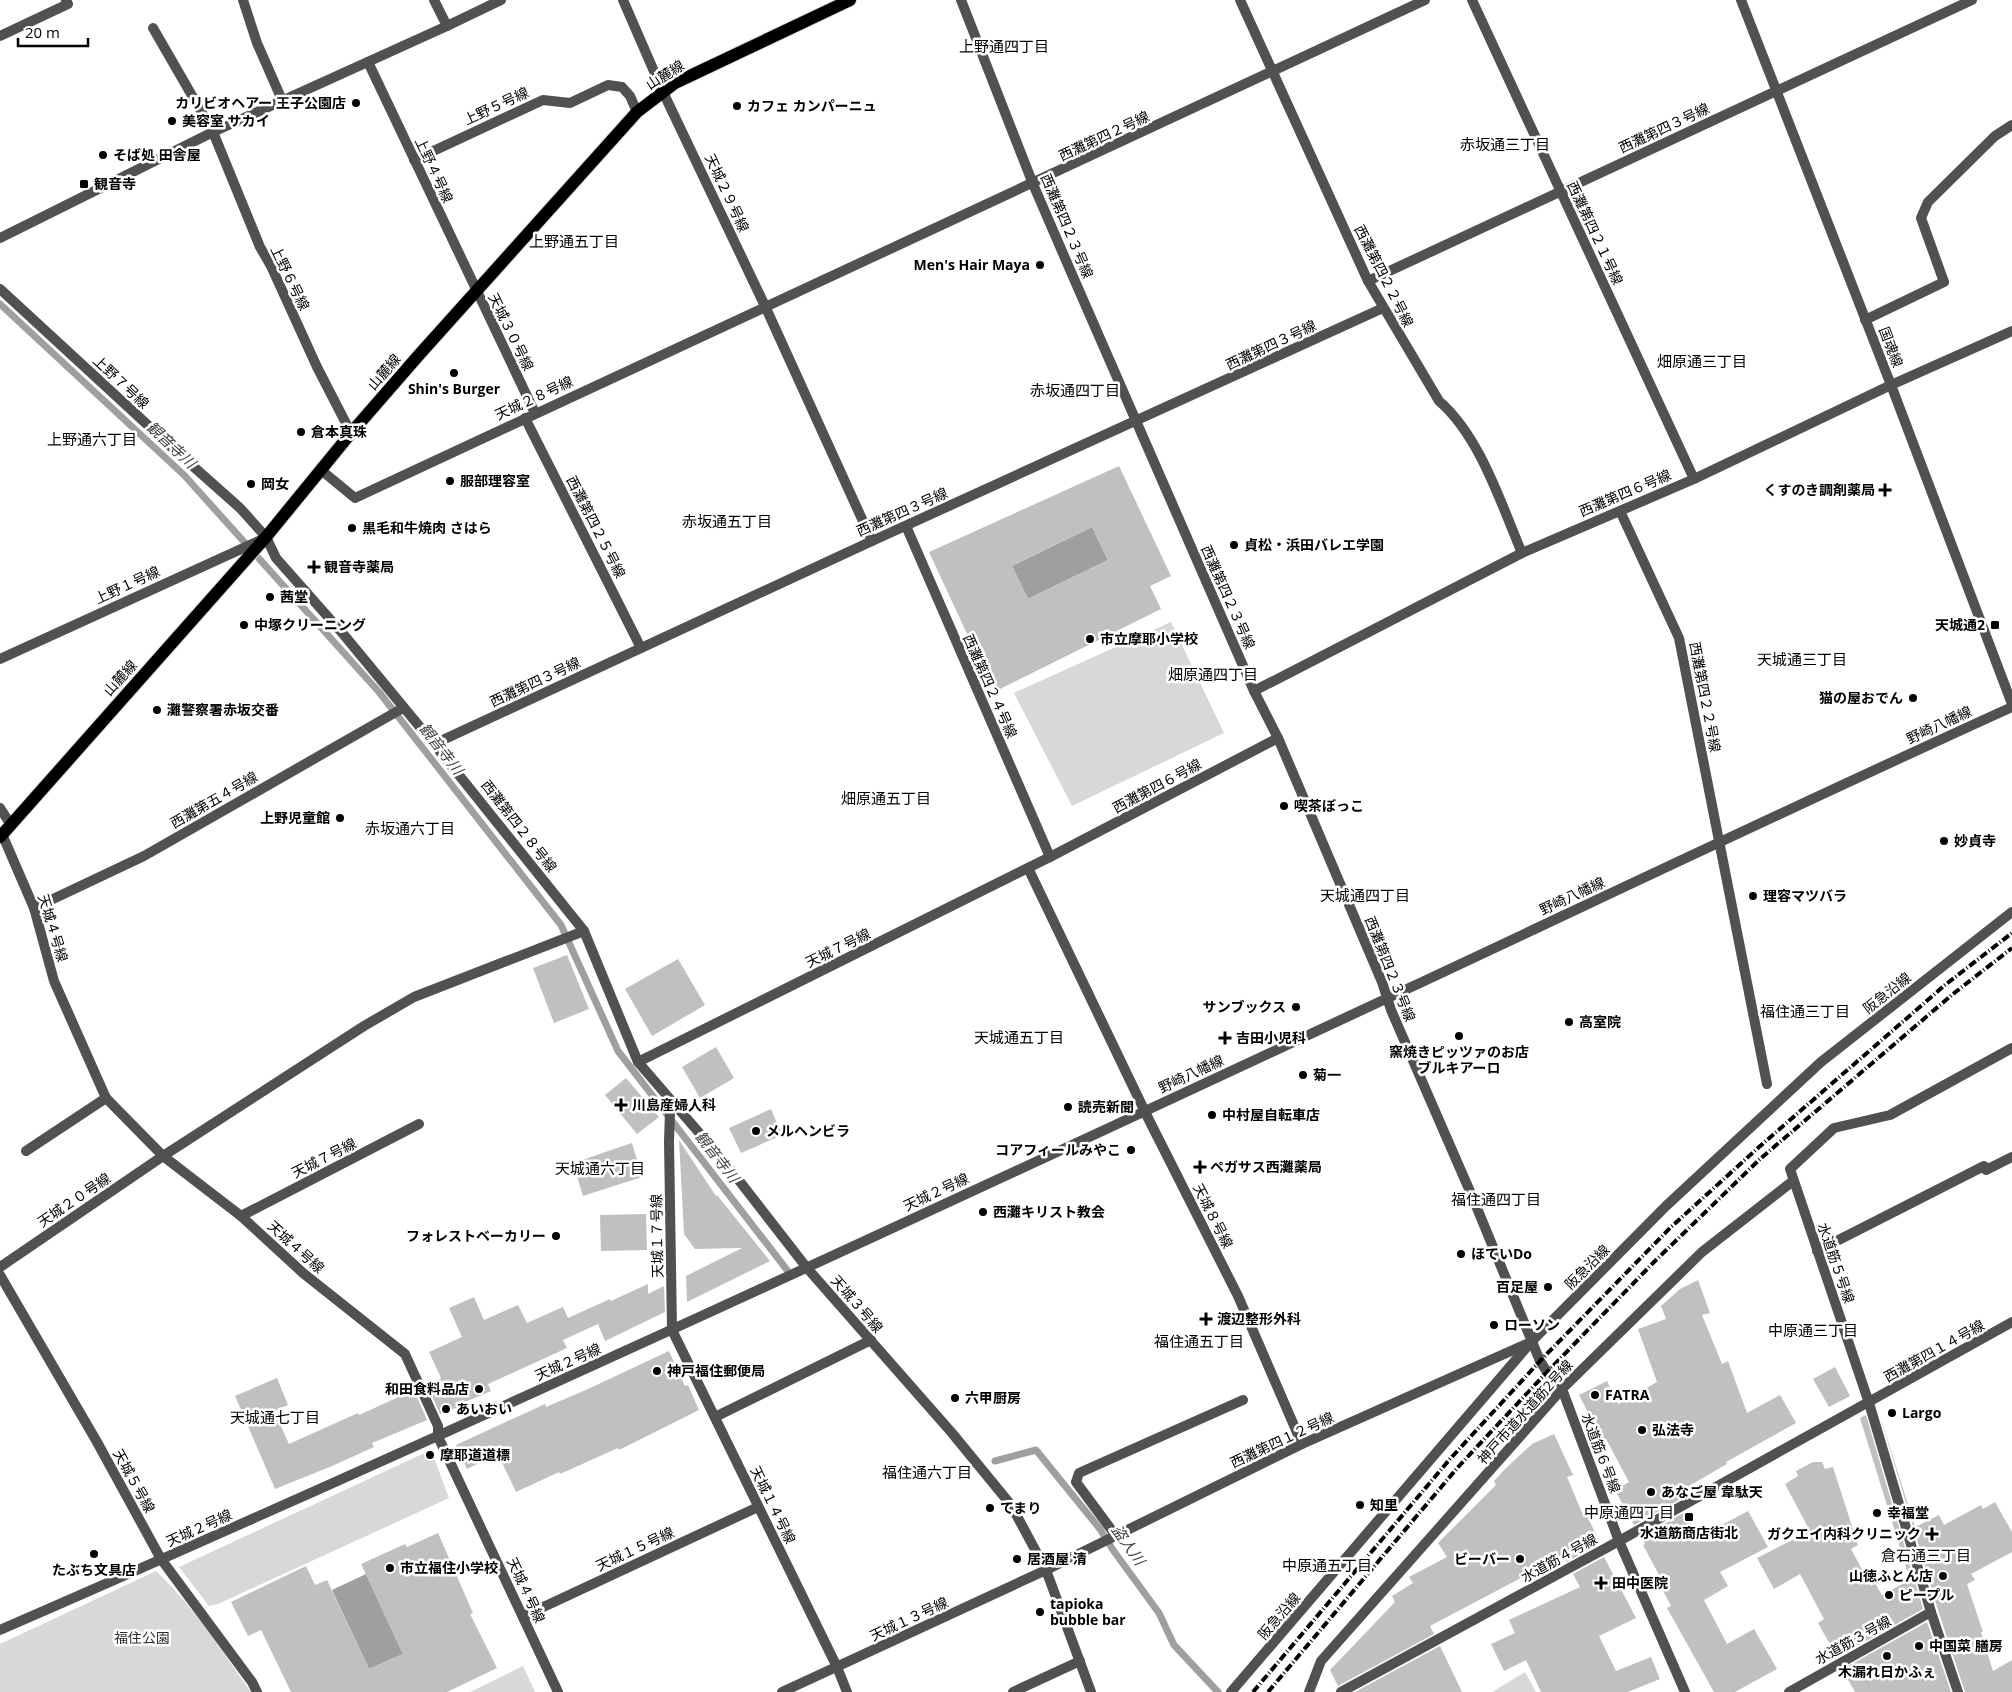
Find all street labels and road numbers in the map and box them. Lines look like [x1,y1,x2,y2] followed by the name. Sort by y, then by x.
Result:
[642,55,688,94] street label: 山麓線
[460,82,532,129] street label: 上野５号線
[1615,98,1712,157] street label: 西灘第四３号線
[1055,106,1152,165] street label: 西灘第四２号線
[411,134,458,206] street label: 上野４号線
[701,151,754,235] street label: 天城２９号線
[1037,171,1098,281] street label: 西灘第四２３号線
[1563,178,1628,288] street label: 西灘第四２１号線
[1351,222,1418,330] street label: 西灘第四２２号線
[267,242,314,313] street label: 上野６号線
[484,290,538,374] street label: 天城３０号線
[1222,315,1319,374] street label: 西灘第四３号線
[1875,324,1908,370] street label: 国魂線
[363,350,405,394] street label: 山麓線
[89,351,153,412] street label: 上野７号線
[492,371,576,424] street label: 天城２８号線
[1576,465,1674,520] street label: 西灘第四６号線
[563,473,630,581] street label: 西灘第四２５号線
[853,483,950,540] street label: 西灘第四３号線
[1197,542,1260,652] street label: 西灘第四２３号線
[91,561,163,608] street label: 上野１号線
[959,631,1022,741] street label: 西灘第四２４号線
[1685,640,1726,754] street label: 西灘第四２２号線
[486,652,583,711] street label: 西灘第四３号線
[99,656,141,700] street label: 山麓線
[1903,701,1975,748] street label: 野崎八幡線
[1109,754,1204,817] street label: 西灘第四６号線
[167,767,261,832] street label: 西灘第五４号線
[477,776,561,876] street label: 西灘第四２８号線
[1536,872,1608,919] street label: 野崎八幡線
[34,892,73,964] street label: 天城４号線
[1361,913,1420,1024] street label: 西灘第四２３号線
[802,924,873,971] street label: 天城７号線
[1859,968,1915,1017] street label: 阪急沿線
[1155,1050,1227,1097] street label: 野崎八幡線
[288,1133,359,1182] street label: 天城７号線
[34,1168,114,1231] street label: 天城２０号線
[900,1168,972,1215] street label: 天城２号線
[1189,1180,1238,1251] street label: 天城８号線
[646,1194,667,1278] street label: 天城１７号線
[264,1216,329,1277] street label: 天城４号線
[1814,1220,1859,1306] street label: 水道筋５号線
[1560,1240,1613,1293] street label: 阪急沿線
[827,1271,888,1336] street label: 天城３号線
[1880,1315,1987,1386] street label: 西灘第四１４号線
[532,1339,604,1384] street label: 天城２号線
[1473,1356,1577,1468] street label: 神戸市道水道筋2号線
[1227,1407,1337,1472] street label: 西灘第四１２号線
[1578,1410,1625,1495] street label: 水道筋６号線
[109,1446,160,1516] street label: 天城５号線
[746,1463,800,1547] street label: 天城１４号線
[163,1505,235,1550] street label: 天城２号線
[593,1522,677,1575] street label: 天城１５号線
[1517,1529,1600,1586] street label: 水道筋４号線
[503,1554,550,1626] street label: 天城４号線
[1253,1588,1304,1643] street label: 阪急沿線
[867,1592,951,1645] street label: 天城１３号線
[1811,1611,1894,1668] street label: 水道筋３号線

